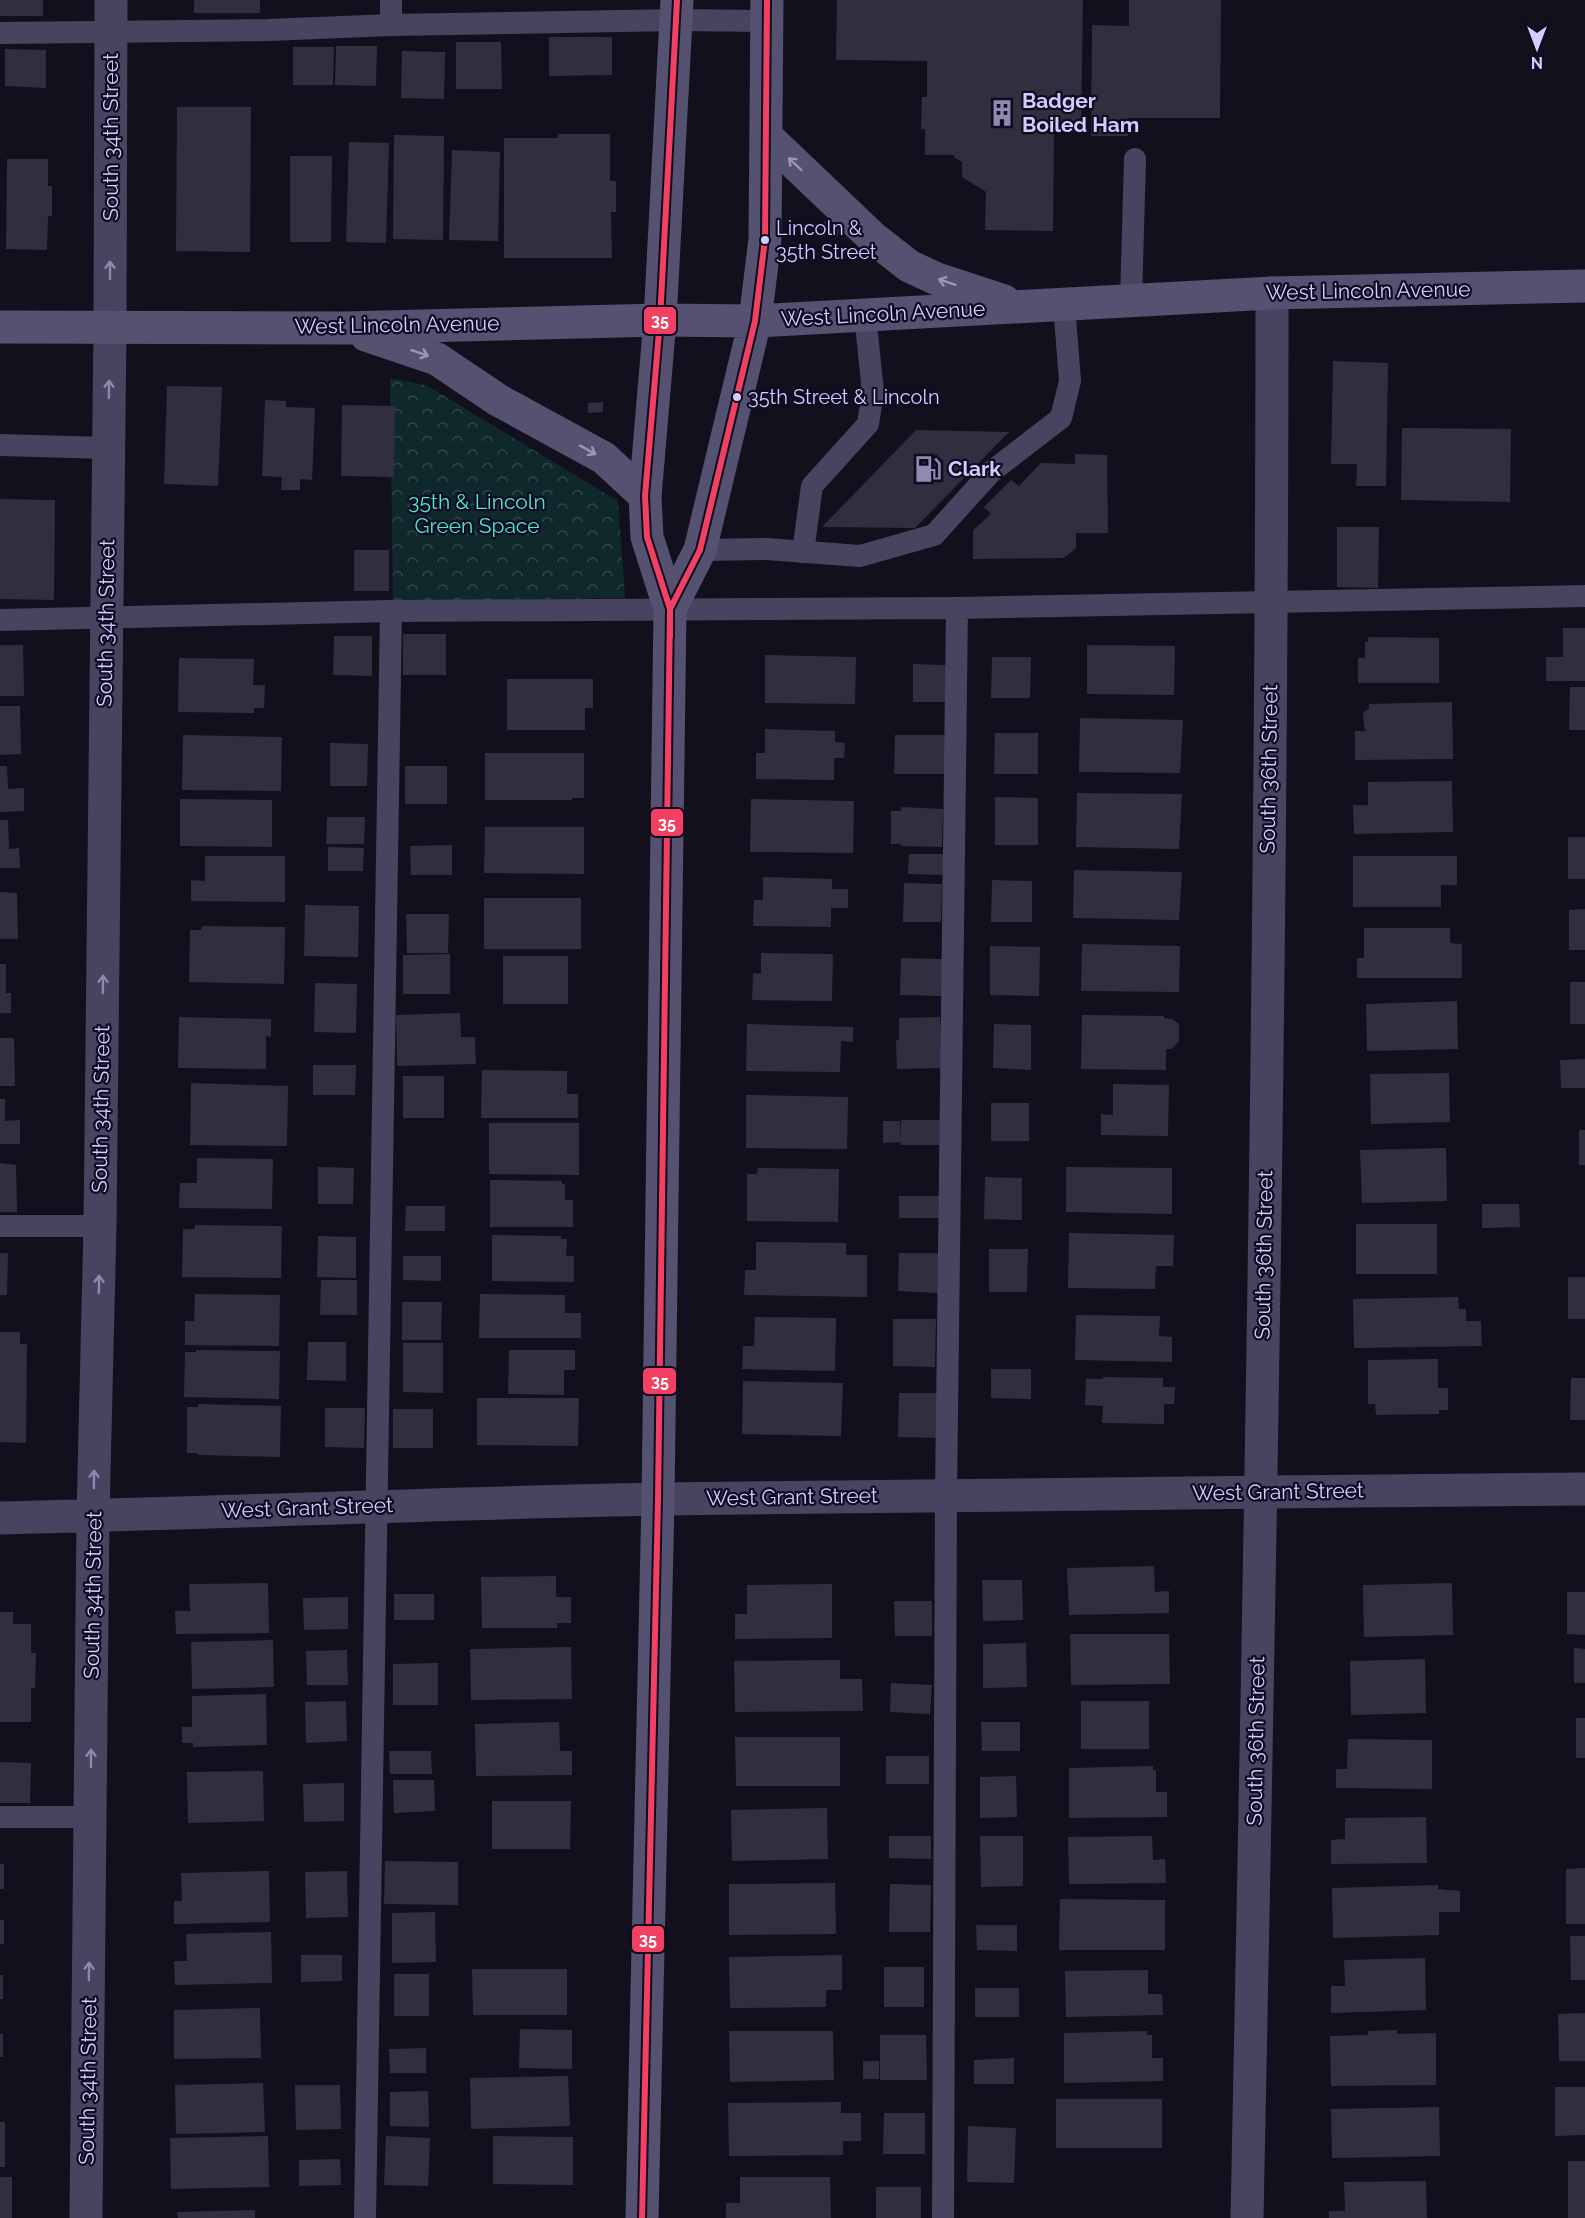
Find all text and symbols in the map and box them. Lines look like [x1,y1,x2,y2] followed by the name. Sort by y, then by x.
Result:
[1507,18,1567,78] north arrow
[98,53,123,221] street label: South 34th Street
[1531,53,1543,72] text: N
[1022,88,1139,137] place label: Badger Boiled Ham
[987,98,1017,128] building icon: Badger Boiled Ham
[788,157,803,171] one-way arrow
[776,216,877,264] place label: Lincoln & 35th Street
[759,234,771,246] marker: Lincoln & 35th Street
[104,260,116,280] one-way arrow
[938,276,957,287] one-way arrow
[1265,276,1471,305] street label: West Lincoln Avenue
[780,296,986,331] street label: West Lincoln Avenue
[643,306,677,335] line badge: 35
[294,310,500,339] street label: West Lincoln Avenue
[651,311,669,330] text: 35
[410,349,429,360] one-way arrow
[103,380,115,400] one-way arrow
[748,385,940,409] place label: 35th Street & Lincoln
[731,391,743,403] marker: 35th Street & Lincoln
[579,445,597,456] one-way arrow
[913,454,943,484] fuel station icon: Clark
[948,456,1001,481] place label: Clark
[408,489,546,538] park label: 35th & Lincoln Green Space
[92,539,119,707] street label: South 34th Street
[1255,684,1282,854] street label: South 36th Street
[650,808,684,837] line badge: 35
[658,814,676,833] text: 35
[97,975,108,995] one-way arrow
[87,1025,114,1193] street label: South 34th Street
[1250,1170,1277,1340] street label: South 36th Street
[93,1275,105,1295] one-way arrow
[642,1367,677,1395] line badge: 35
[651,1372,669,1391] text: 35
[89,1470,100,1490] one-way arrow
[1192,1478,1364,1505] street label: West Grant Street
[706,1483,878,1510] street label: West Grant Street
[221,1492,393,1523] street label: West Grant Street
[79,1511,106,1679] street label: South 34th Street
[1242,1656,1269,1826] street label: South 36th Street
[86,1749,97,1769] one-way arrow
[631,1925,665,1953] line badge: 35
[639,1930,657,1949] text: 35
[83,1961,95,1981] one-way arrow
[74,1997,101,2165] street label: South 34th Street

